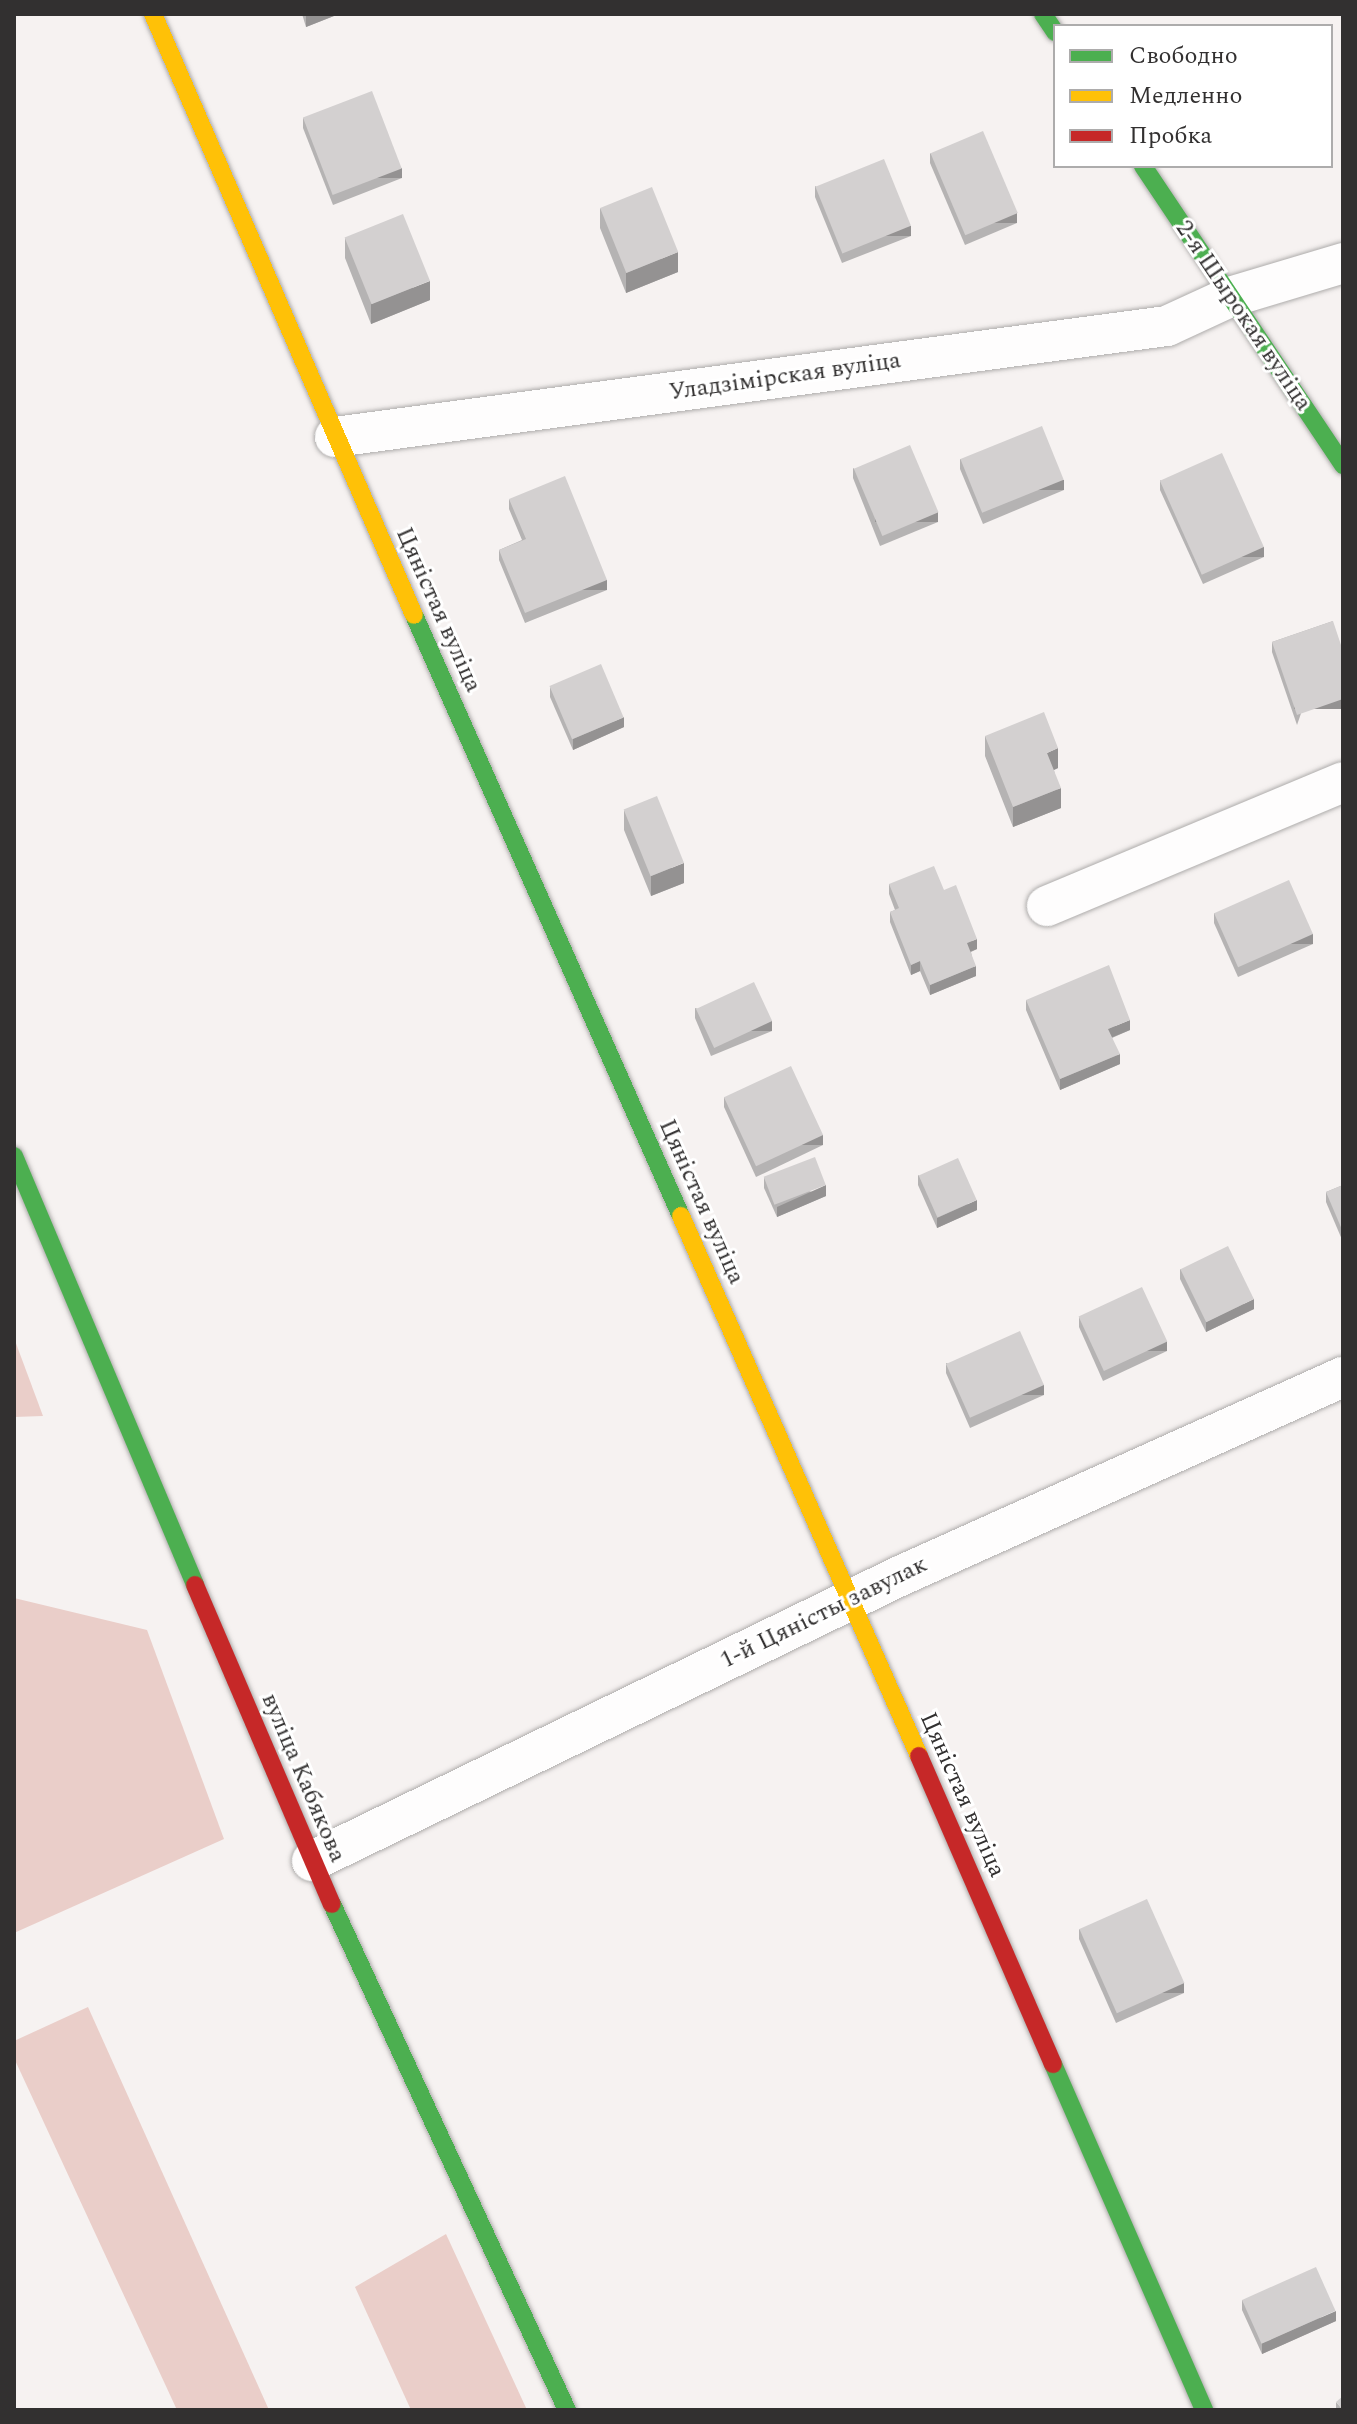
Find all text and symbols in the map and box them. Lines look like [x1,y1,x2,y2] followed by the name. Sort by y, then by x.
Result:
[1053,24,1333,168] legend
[1129,38,1238,74] text: Свободно
[1129,78,1242,114] text: Медленно
[1129,118,1212,154] text: Пробка
[1169,215,1317,417] street label: 2-я Шырокая вуліца
[667,346,903,408] street label: Уладзімірская вуліца
[389,523,487,697] street label: Цяністая вуліца
[652,1115,750,1289] street label: Цяністая вуліца
[716,1550,932,1676] street label: 1-й Цяністы завулак
[254,1689,352,1867] street label: вуліца Кабякова
[913,1708,1011,1882] street label: Цяністая вуліца

